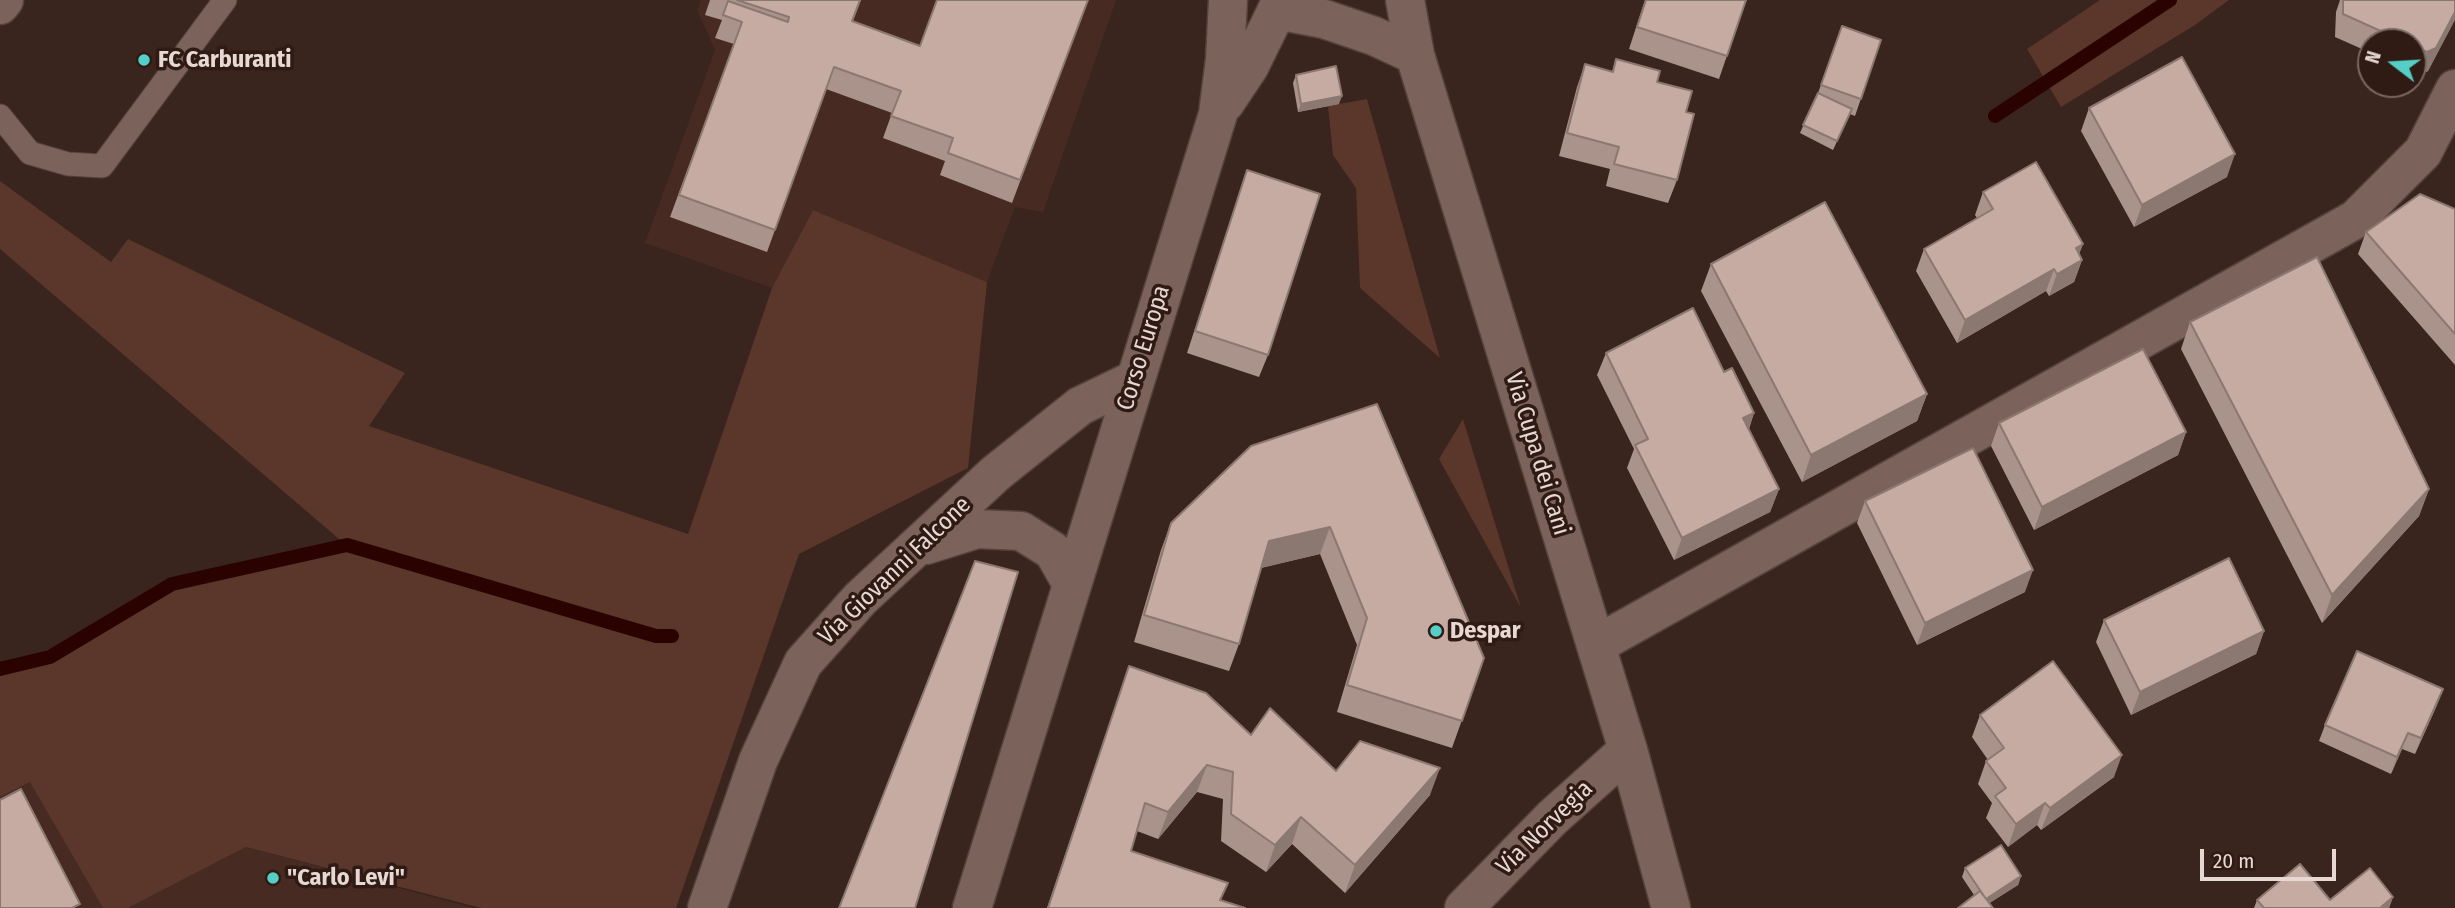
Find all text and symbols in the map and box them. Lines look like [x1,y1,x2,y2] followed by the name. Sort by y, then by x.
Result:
[2357,28,2427,98] north arrow
[158,46,291,74] place label: FC Carburanti
[2361,48,2386,66] text: N
[136,52,152,68] marker: FC Carburanti
[1111,282,1177,414] street label: Corso Europa
[1499,369,1575,539] street label: Via Cupa dei Cani
[813,491,977,651] street label: Via Giovanni Falcone
[1450,617,1521,645] place label: Despar
[1428,623,1444,639] marker: Despar
[1491,775,1599,881] street label: Via Norvegia
[2203,834,2340,878] scale bar
[2213,848,2254,874] text: 20 m
[287,864,405,892] place label: "Carlo Levi"
[265,870,281,886] marker: "Carlo Levi"

